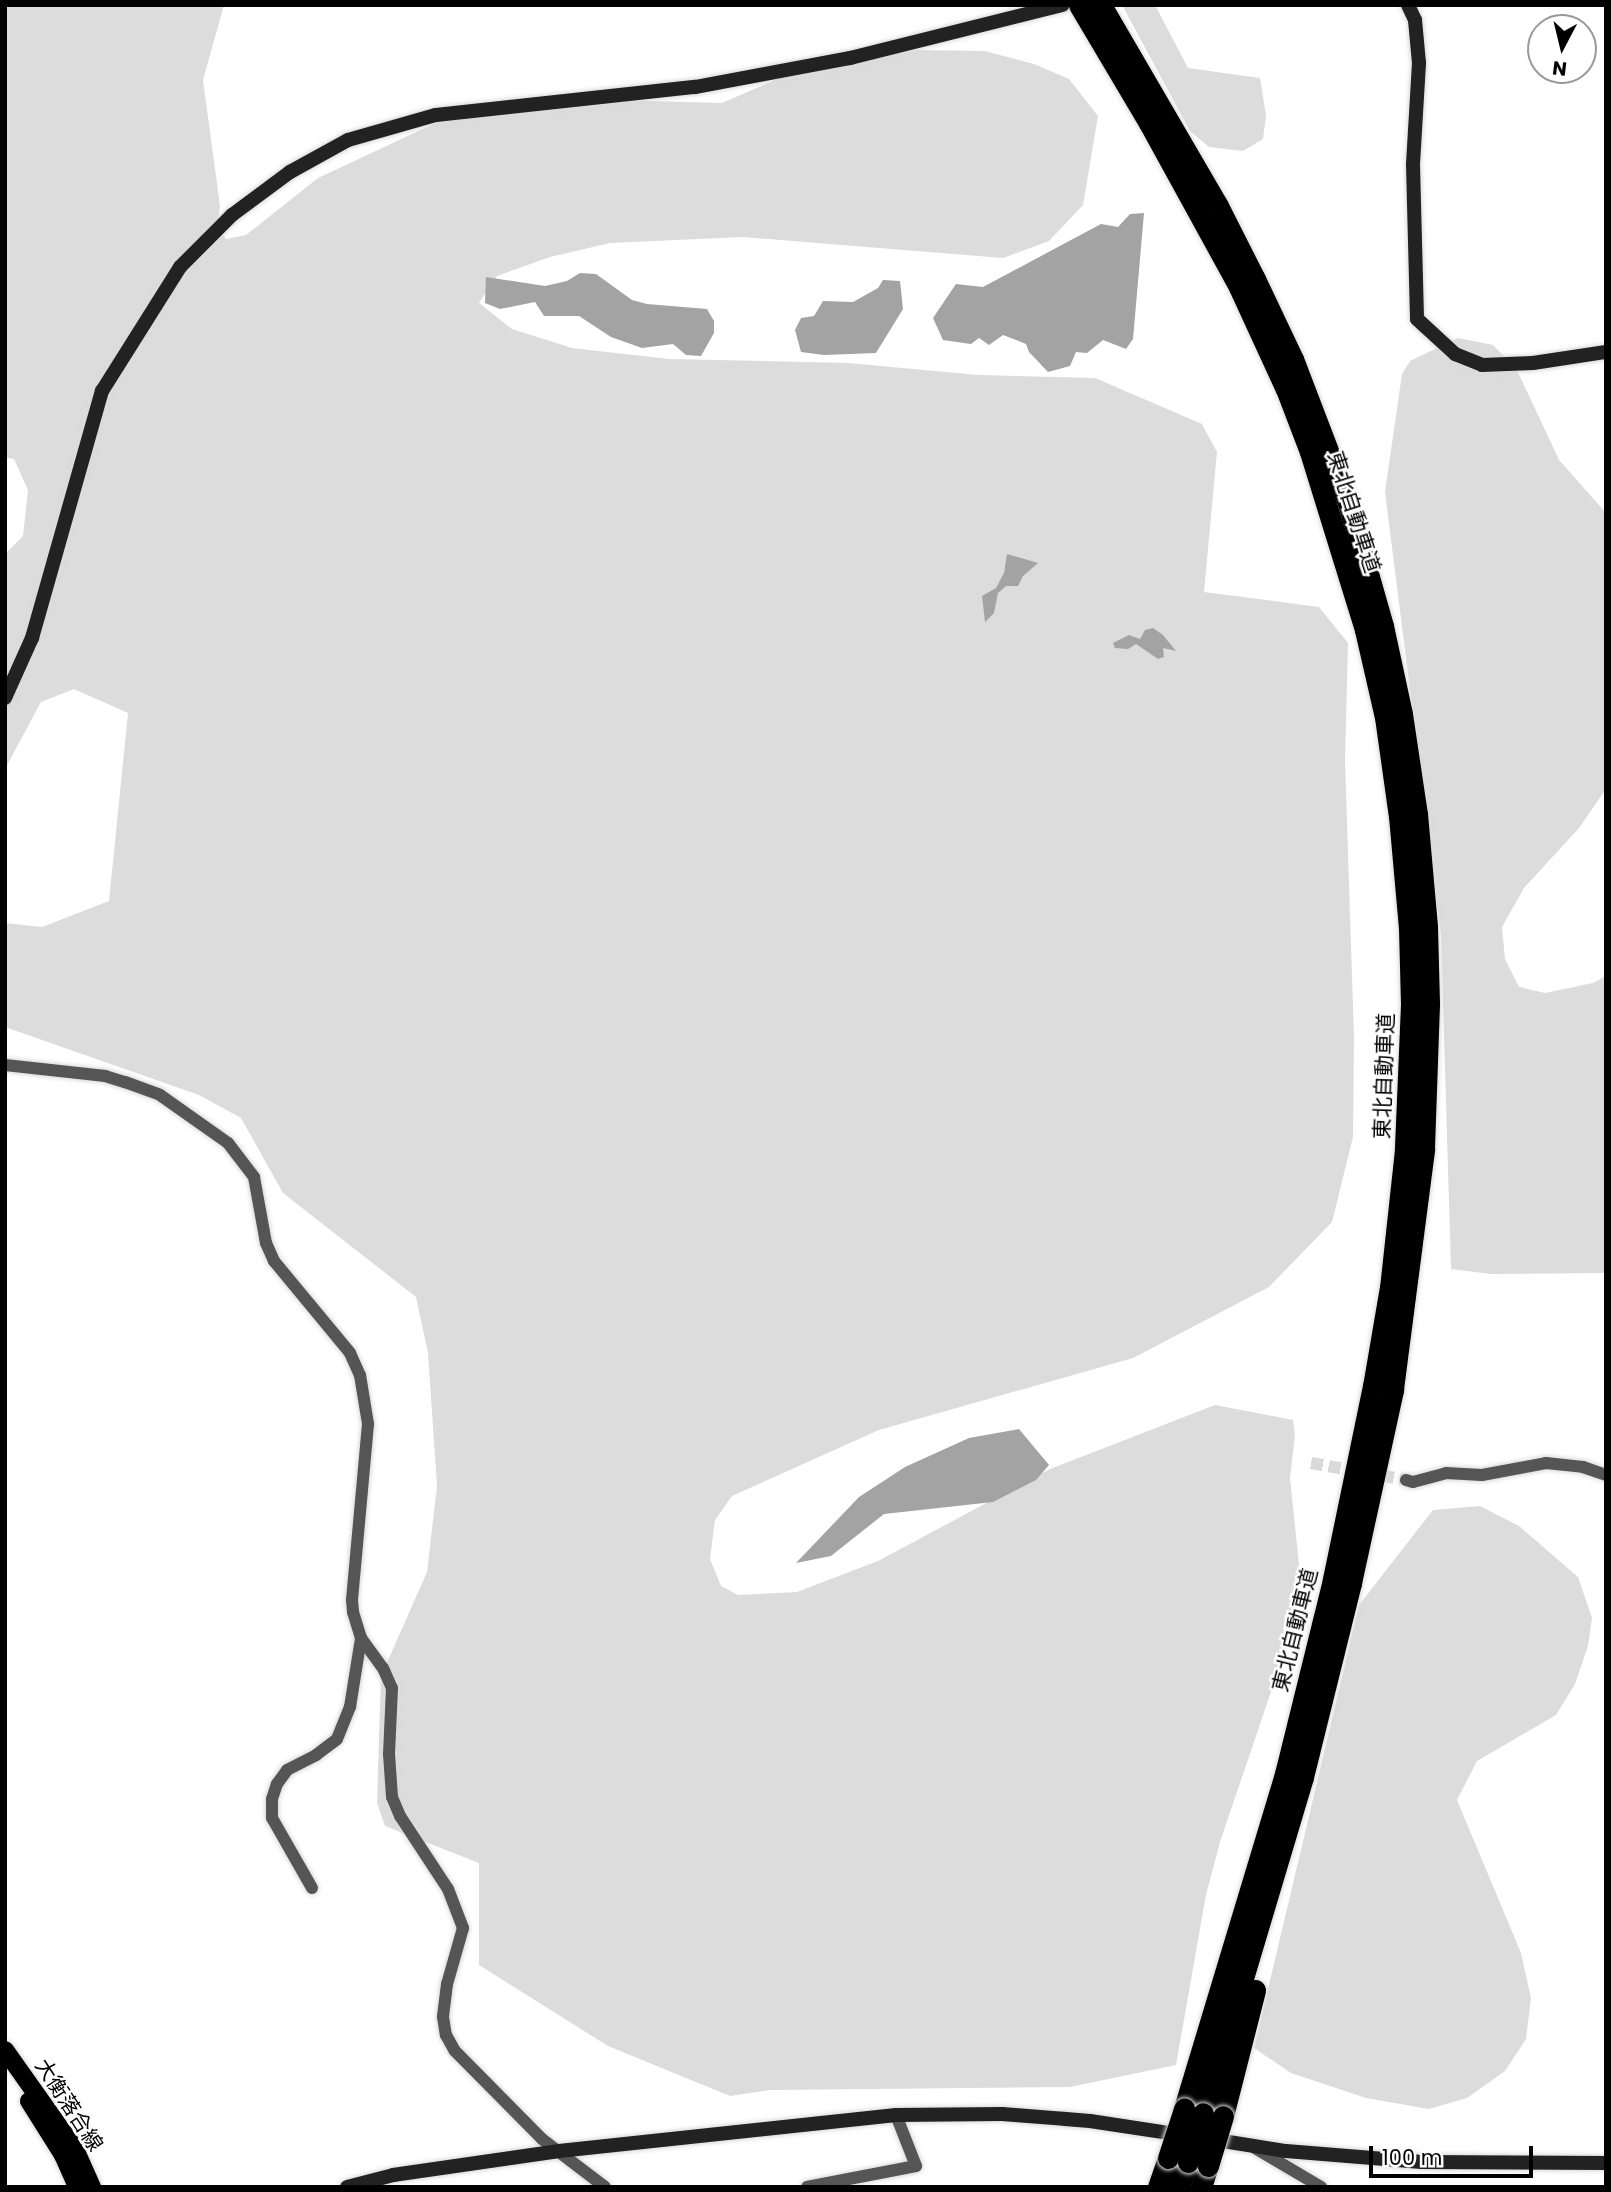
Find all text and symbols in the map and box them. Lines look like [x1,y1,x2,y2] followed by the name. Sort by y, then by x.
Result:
[1527,14,1597,84] north arrow
[1551,54,1568,83] text: N
[1323,448,1385,576] street label: 東北自動車道
[1369,1013,1399,1139] street label: 東北自動車道
[1268,1566,1322,1694] street label: 東北自動車道
[30,2054,108,2156] street label: 大衡落合線
[1373,2132,1538,2176] scale bar
[1382,2143,1442,2172] text: 100 m

